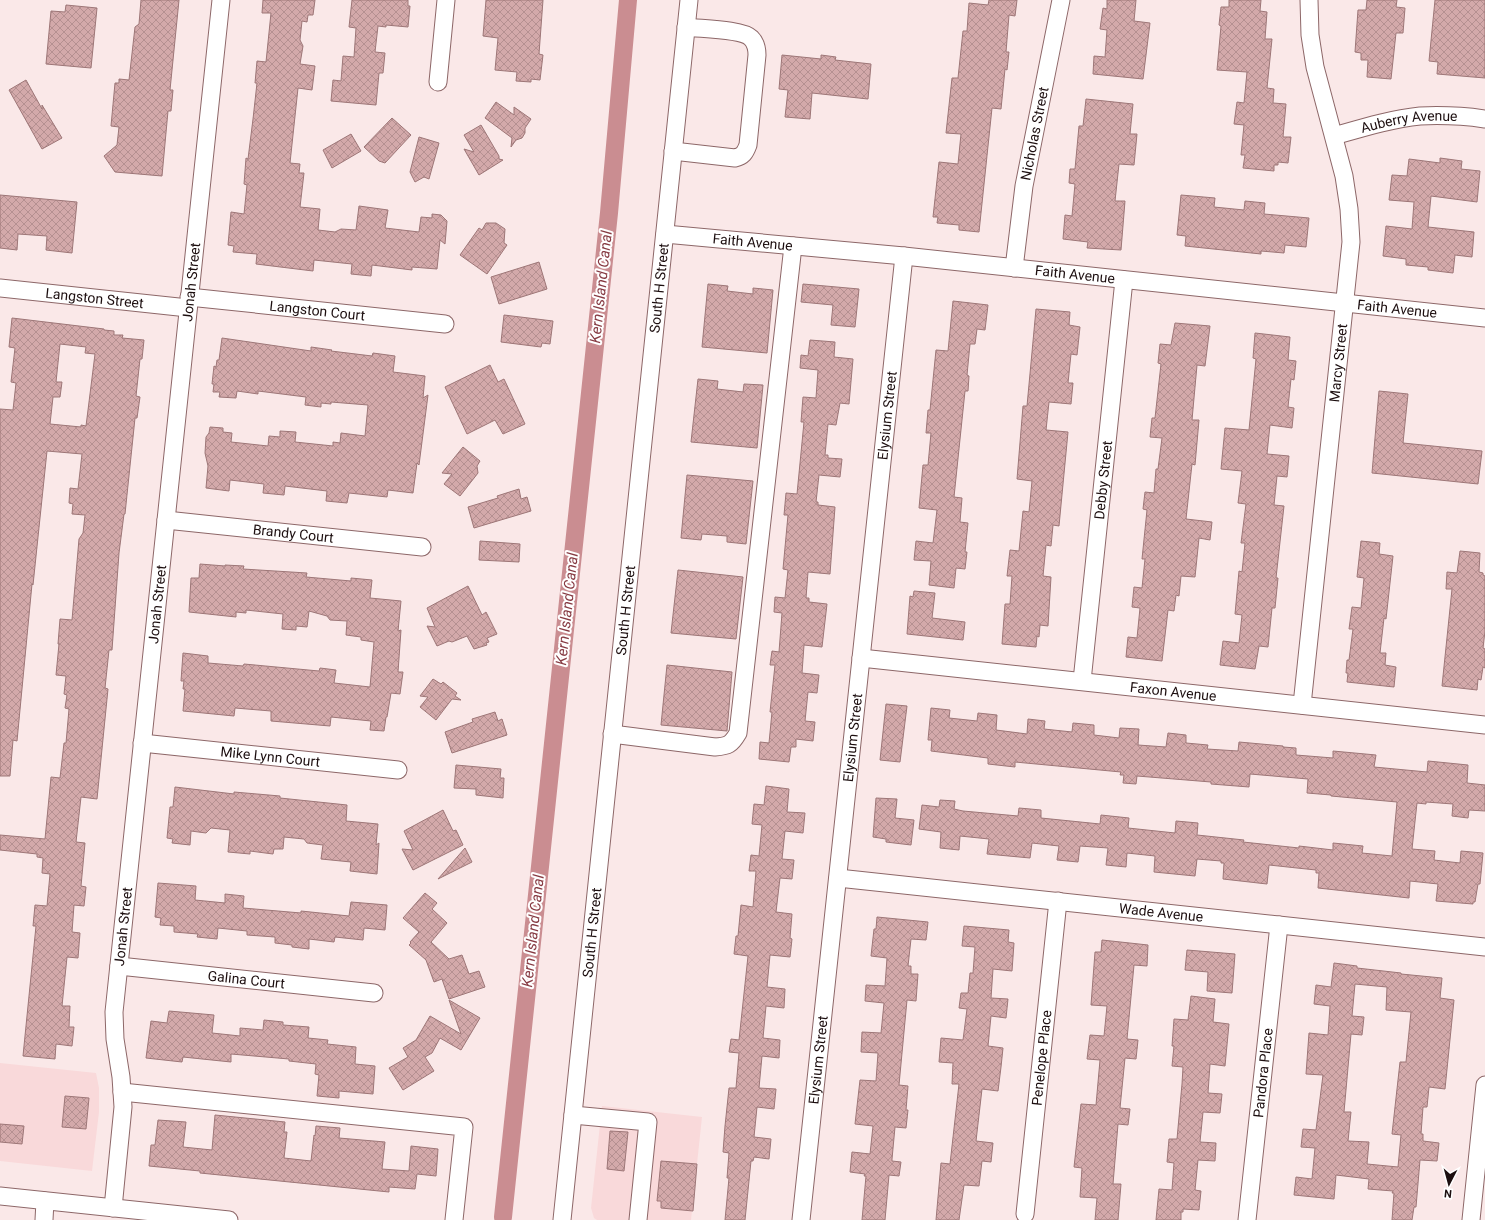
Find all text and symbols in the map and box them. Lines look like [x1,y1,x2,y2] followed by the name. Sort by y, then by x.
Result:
[1017,85,1052,182] street label: Nicholas Street
[1359,108,1458,136] street label: Auberry Avenue
[586,229,616,344] water label: Kern Island Canal
[712,230,793,254] street label: Faith Avenue
[179,241,203,322] street label: Jonah Street
[646,242,672,334] street label: South H Street
[1034,262,1116,286] street label: Faith Avenue
[45,285,145,311] street label: Langston Street
[1356,296,1438,321] street label: Faith Avenue
[269,298,366,324] street label: Langston Court
[1326,322,1350,403] street label: Marcy Street
[874,370,900,461] street label: Elysium Street
[1091,439,1115,520] street label: Debby Street
[252,521,335,546] street label: Brandy Court
[552,551,582,666] water label: Kern Island Canal
[145,564,169,645] street label: Jonah Street
[613,564,638,656] street label: South H Street
[1129,679,1217,704] street label: Faxon Avenue
[840,692,865,783] street label: Elysium Street
[220,743,321,770] street label: Mike Lynn Court
[518,873,548,988] water label: Kern Island Canal
[111,886,135,967] street label: Jonah Street
[579,886,605,978] street label: South H Street
[1118,900,1204,925] street label: Wade Avenue
[207,967,286,992] street label: Galina Court
[1028,1009,1054,1107] street label: Penelope Place
[805,1014,831,1105] street label: Elysium Street
[1250,1027,1276,1119] street label: Pandora Place
[1429,1164,1469,1204] north arrow
[1443,1187,1453,1200] text: N

